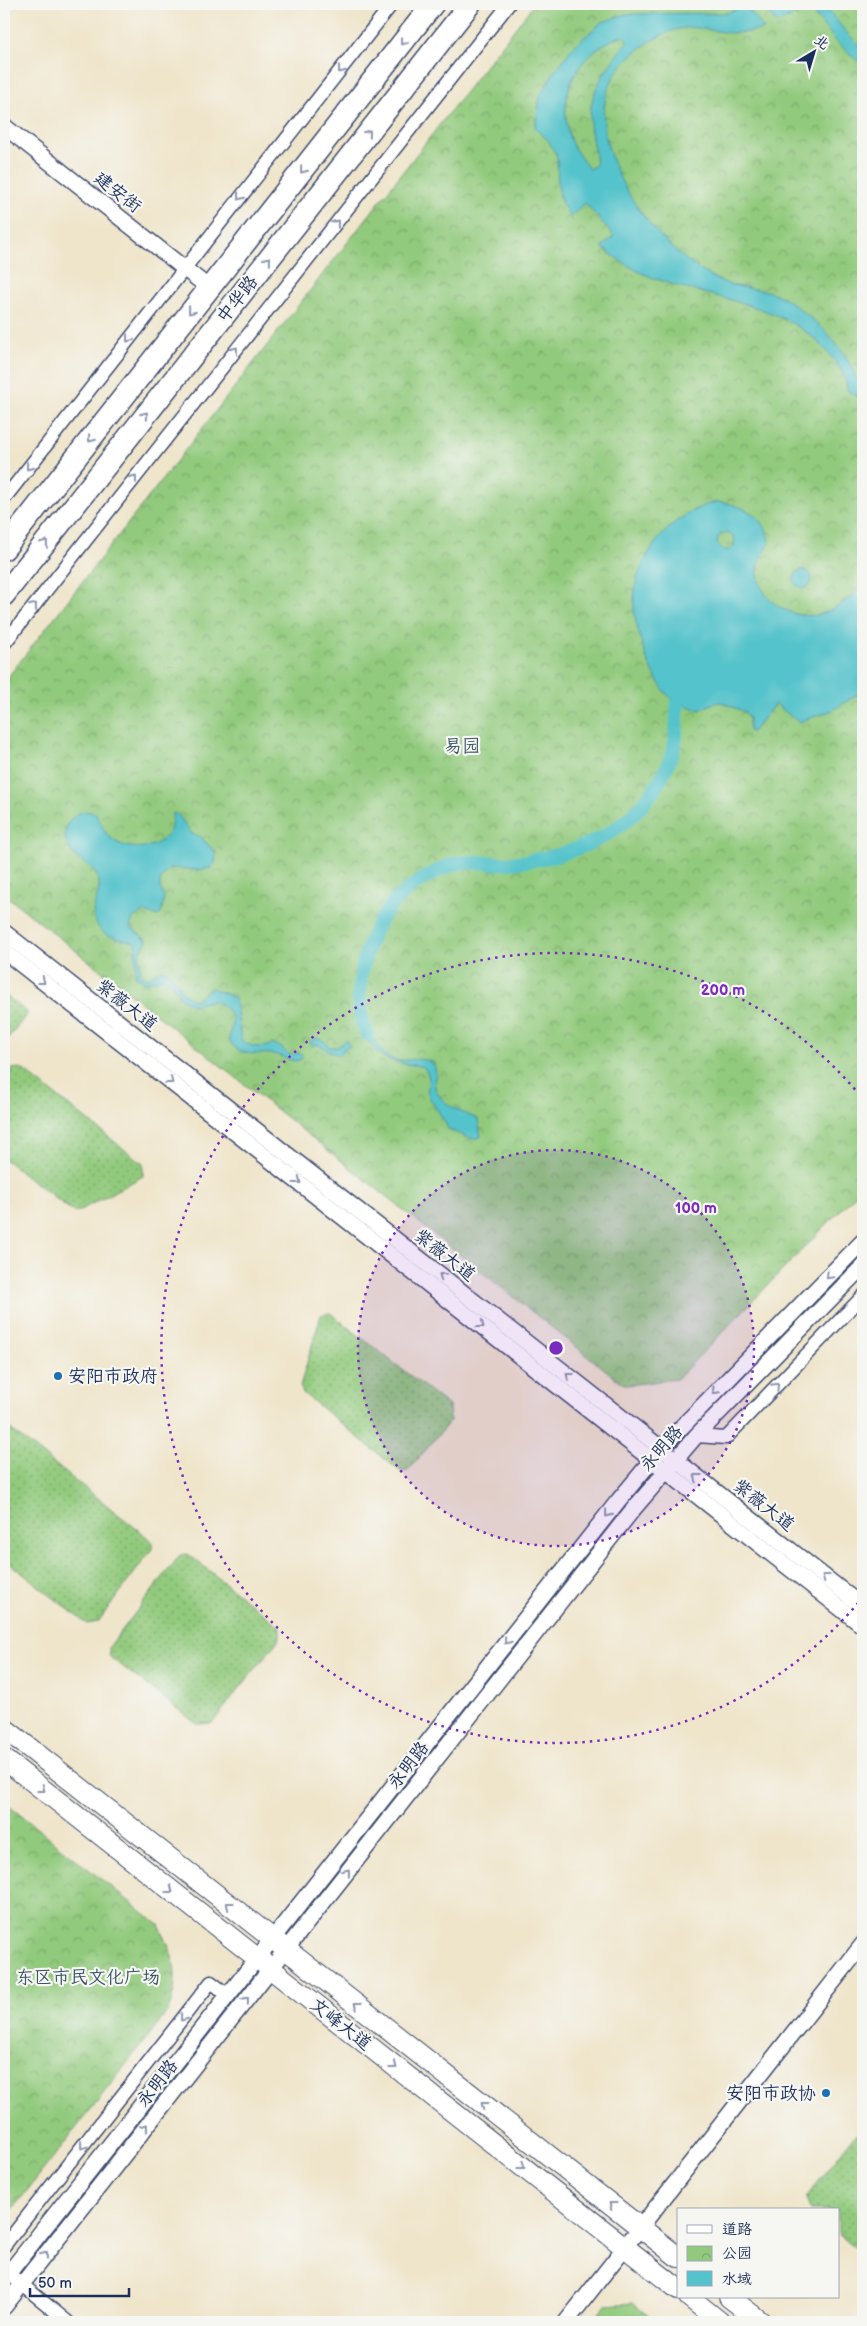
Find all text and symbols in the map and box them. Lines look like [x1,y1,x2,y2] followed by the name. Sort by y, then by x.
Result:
[790,28,840,78] north arrow
[811,31,832,53] text: 北
[401,36,409,45] one-way arrow
[337,64,346,73] one-way arrow
[363,129,372,138] one-way arrow
[300,164,308,173] one-way arrow
[90,167,145,217] street label: 建安街
[237,192,246,201] one-way arrow
[330,220,338,229] one-way arrow
[262,257,270,266] one-way arrow
[212,272,262,327] street label: 中华路
[189,305,197,314] one-way arrow
[127,333,135,342] one-way arrow
[229,346,238,356] one-way arrow
[140,412,148,421] one-way arrow
[87,433,96,442] one-way arrow
[26,461,35,471] one-way arrow
[129,475,137,484] one-way arrow
[39,540,47,549] one-way arrow
[28,602,37,612] one-way arrow
[444,736,480,757] park label: 易园
[36,975,45,983] one-way arrow
[92,975,162,1036] street label: 紫薇大道
[701,981,745,1000] text: 200 m
[164,1075,174,1084] one-way arrow
[292,1176,301,1184] one-way arrow
[675,1199,717,1218] text: 100 m
[410,1225,480,1286] street label: 紫薇大道
[826,1270,835,1279] one-way arrow
[438,1273,447,1282] one-way arrow
[475,1319,484,1328] one-way arrow
[547,1339,565,1357] centre of rings
[68,1366,158,1387] place label: 安阳市政府
[52,1370,64,1382] marker: 安阳市政府
[566,1374,575,1382] one-way arrow
[770,1383,779,1392] one-way arrow
[712,1386,721,1395] one-way arrow
[636,1421,687,1476] street label: 永明路
[694,1474,703,1482] one-way arrow
[729,1475,799,1536] street label: 紫薇大道
[604,1508,613,1517] one-way arrow
[822,1575,831,1583] one-way arrow
[505,1635,513,1644] one-way arrow
[383,1738,433,1793] street label: 永明路
[36,1784,45,1792] one-way arrow
[341,1869,349,1878] one-way arrow
[164,1884,173,1892] one-way arrow
[226,1902,235,1910] one-way arrow
[16,1967,160,1988] park label: 东区市民文化广场
[306,1994,376,2055] street label: 文峰大道
[241,1996,250,2005] one-way arrow
[353,2001,362,2010] one-way arrow
[181,2012,189,2021] one-way arrow
[132,2056,182,2111] street label: 永明路
[388,2060,397,2068] one-way arrow
[726,2083,816,2104] place label: 安阳市政协
[820,2087,832,2099] marker: 安阳市政协
[481,2102,490,2111] one-way arrow
[140,2124,148,2133] one-way arrow
[80,2140,88,2149] one-way arrow
[516,2161,525,2169] one-way arrow
[609,2203,618,2211] one-way arrow
[677,2208,840,2298] legend
[722,2220,752,2239] text: 道路
[722,2244,752,2263] text: 公园
[39,2252,47,2261] one-way arrow
[30,2266,129,2298] scale bar
[722,2270,752,2289] text: 水域
[38,2274,72,2293] text: 50 m

